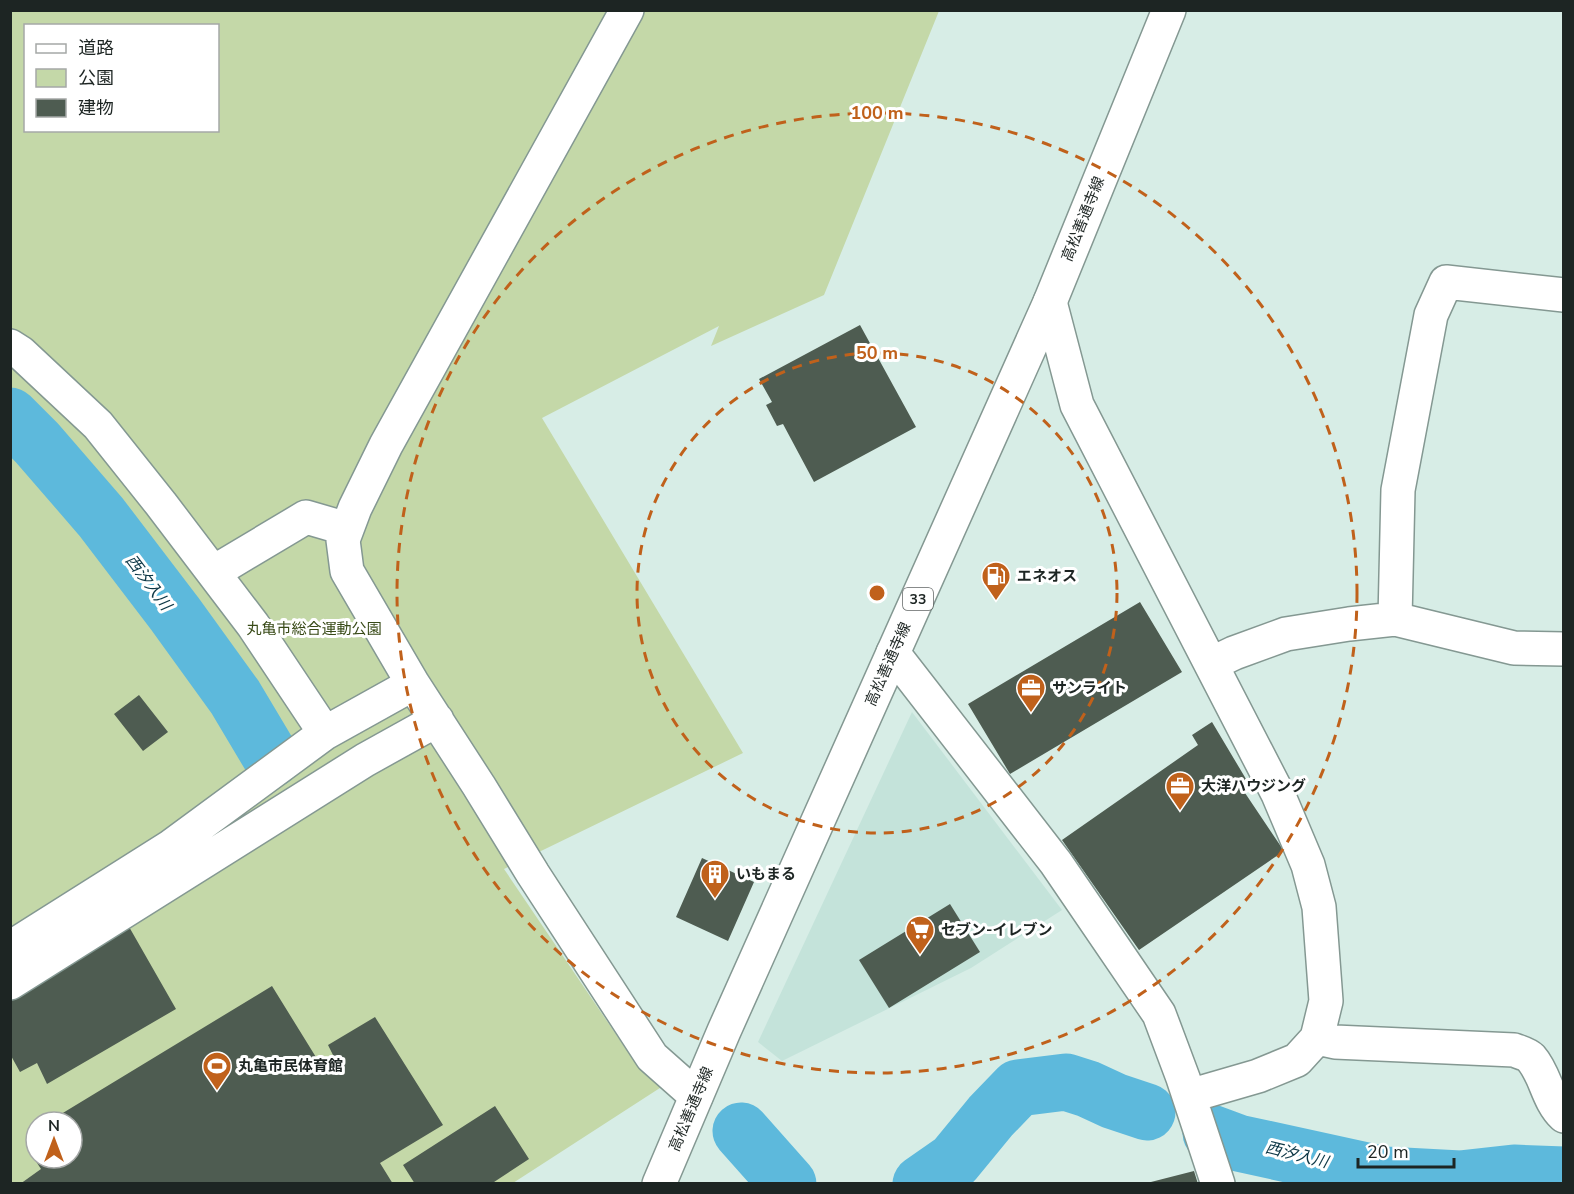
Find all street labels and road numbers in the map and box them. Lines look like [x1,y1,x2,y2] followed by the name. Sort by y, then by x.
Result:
[1057,174,1109,264] street label: 高松善通寺線
[903,588,933,610] road number: 33
[861,619,915,709] street label: 高松善通寺線
[664,1064,718,1154] street label: 高松善通寺線

